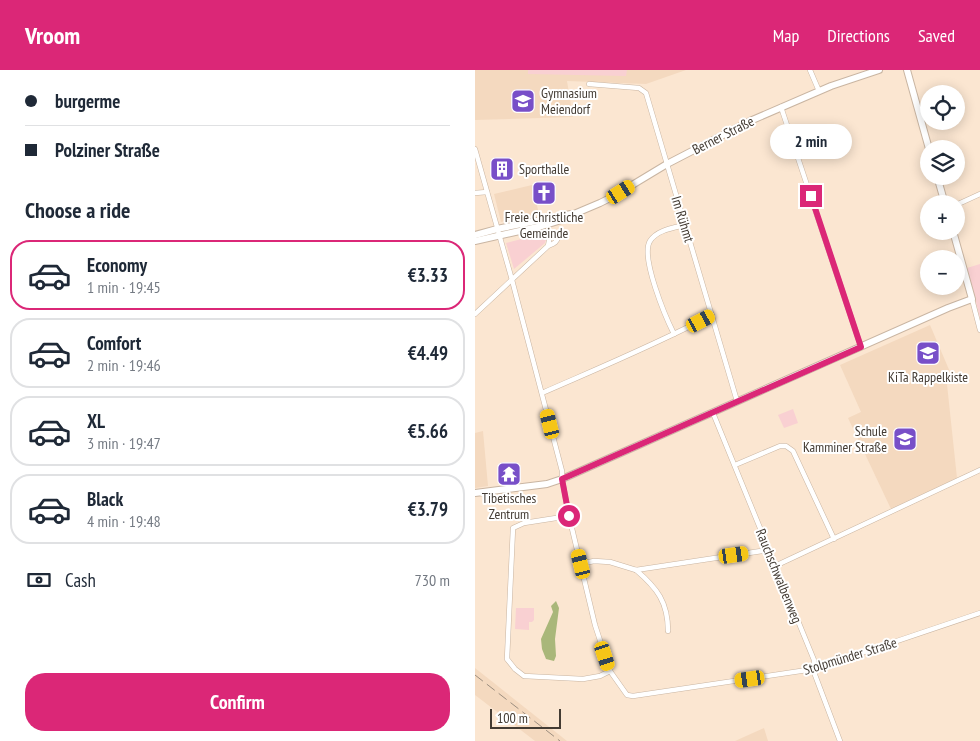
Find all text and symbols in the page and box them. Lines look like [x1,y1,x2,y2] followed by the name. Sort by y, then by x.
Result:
[25,20,80,51] text: Vroom
[773,24,799,47] text: Map
[827,24,890,47] text: Directions
[918,24,955,47] text: Saved
[541,84,597,118] place label: Gymnasium Meiendorf
[920,85,965,295] map controls
[920,85,965,130] button: locate
[510,88,536,114] school or university icon: Gymnasium Meiendorf
[55,89,120,113] text: burgerme
[689,112,757,158] street label: Berner Straße
[770,124,852,158] callout: 2 min
[795,131,827,151] text: 2 min
[55,138,160,162] text: Polziner Straße
[920,140,965,185] button: layers
[489,156,515,182] building icon: Sporthalle
[519,160,569,178] place label: Sporthalle
[604,178,637,206] car
[531,180,557,206] church icon: Freie Christliche Gemeinde
[800,185,822,207] route end
[667,194,699,244] street label: Im Rühmt
[920,195,965,240] button: +
[25,196,130,224] text: Choose a ride
[505,208,583,242] place label: Freie Christliche Gemeinde
[920,250,965,295] button: −
[27,253,72,298] icon: car
[87,253,147,277] text: Economy
[408,263,448,287] text: €3.33
[87,277,161,297] text: 1 min · 19:45
[684,307,717,335] car
[27,331,72,376] icon: car
[87,331,141,355] text: Comfort
[915,340,941,366] school or university icon: KiTa Rappelkiste
[408,341,448,365] text: €4.49
[87,355,161,375] text: 2 min · 19:46
[888,368,968,386] place label: KiTa Rappelkiste
[539,408,560,440] car
[27,409,72,454] icon: car
[87,409,105,433] text: XL
[408,419,448,443] text: €5.66
[803,422,887,456] place label: Schule Kamminer Straße
[892,426,918,452] school or university icon: Schule Kamminer Straße
[87,433,161,453] text: 3 min · 19:47
[496,461,522,487] temple icon: Tibetisches Zentrum
[27,487,72,532] icon: car
[87,487,123,511] text: Black
[482,489,536,523] place label: Tibetisches Zentrum
[408,497,448,521] text: €3.79
[558,505,580,527] route start
[87,511,161,531] text: 4 min · 19:48
[752,526,806,626] street label: Rauchschwalbenweg
[718,545,749,565] car
[570,548,591,580] car
[25,566,53,594] icon: cash
[65,568,96,592] text: Cash
[415,570,450,590] text: 730 m
[801,633,899,679] street label: Stolpmünder Straße
[593,639,616,673] car
[734,669,765,689] car
[25,673,450,731] button: Confirm
[490,706,561,729] scale bar
[497,709,528,727] text: 100 m

